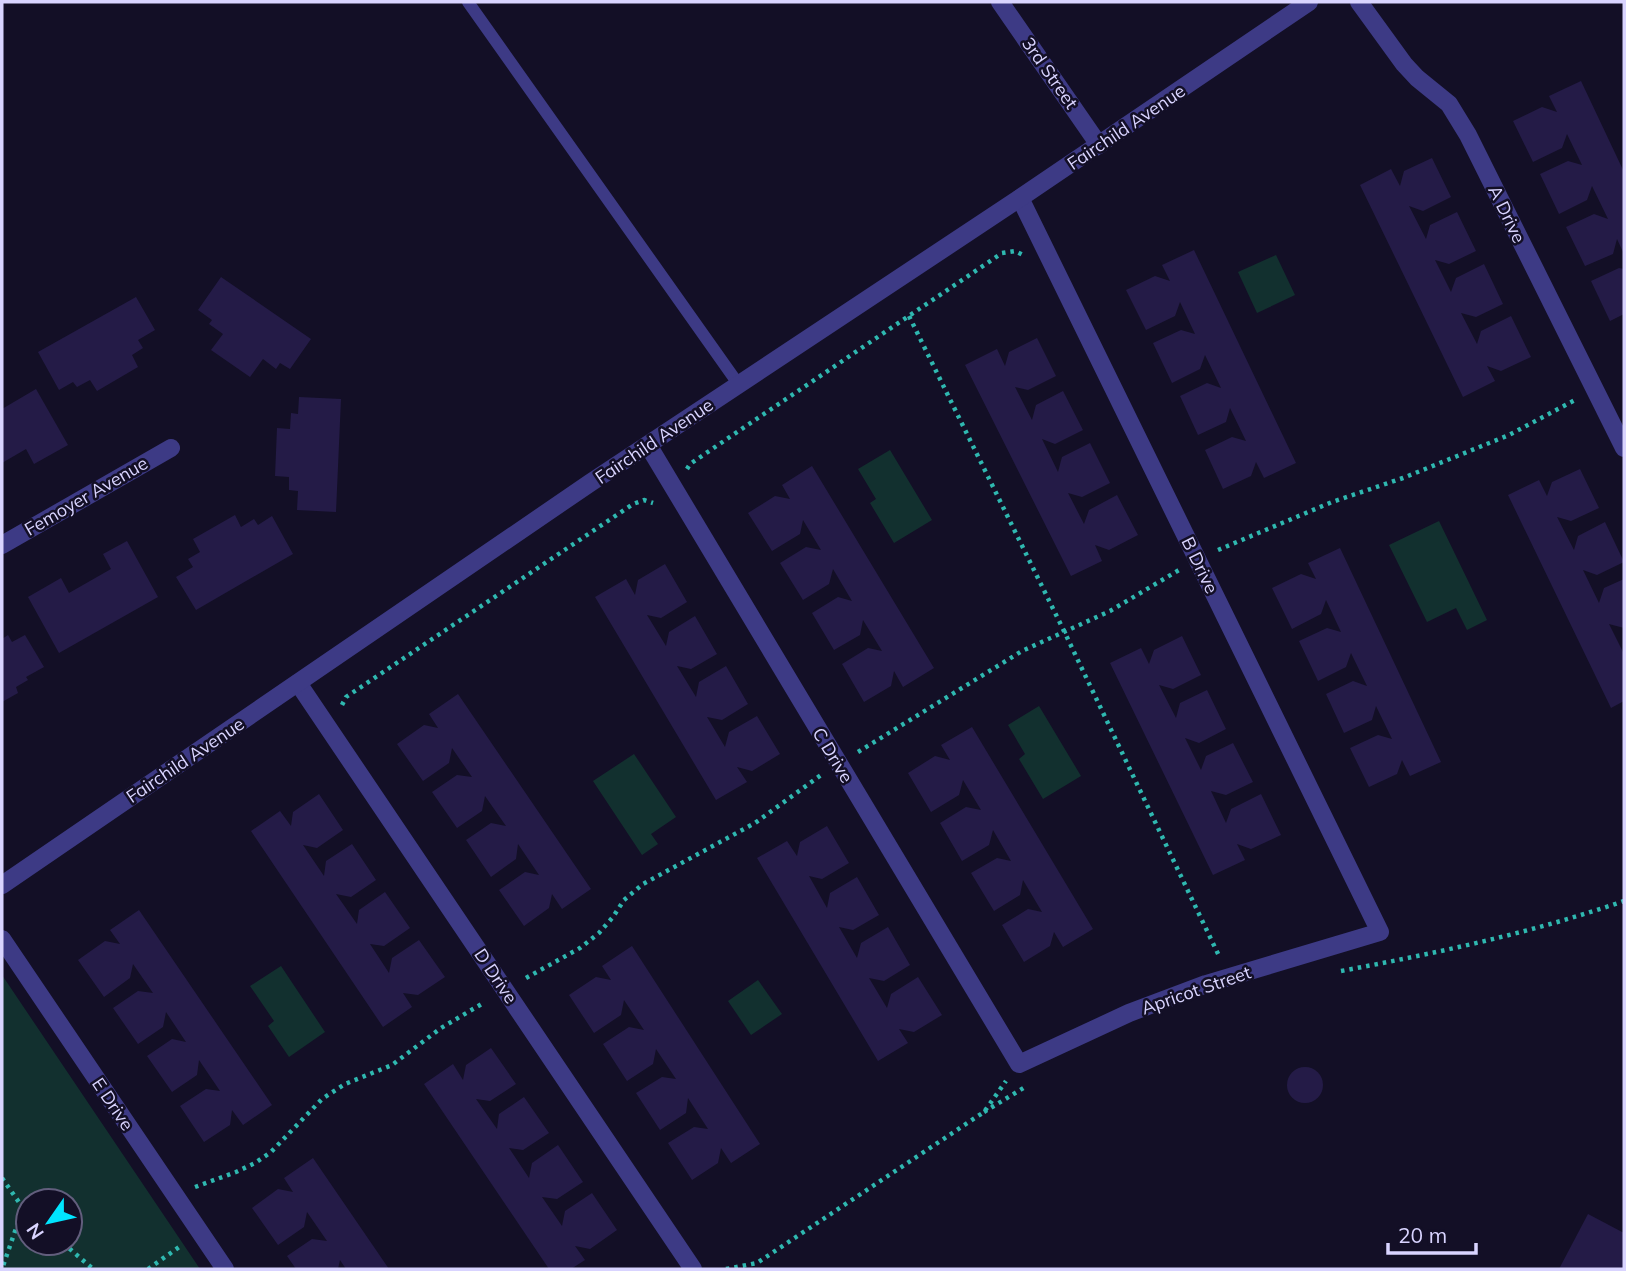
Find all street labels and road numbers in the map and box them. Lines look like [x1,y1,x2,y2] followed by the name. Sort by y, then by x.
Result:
[1017,33,1083,113] street label: 3rd Street
[1063,79,1189,175] street label: Fairchild Avenue
[1483,181,1531,247] street label: A Drive
[591,393,717,489] street label: Fairchild Avenue
[20,451,152,541] street label: Femoyer Avenue
[1176,533,1224,597] street label: B Drive
[122,712,248,808] street label: Fairchild Avenue
[808,723,858,787] street label: C Drive
[469,944,523,1008] street label: D Drive
[1138,960,1254,1020] street label: Apricot Street
[87,1073,139,1135] street label: E Drive

